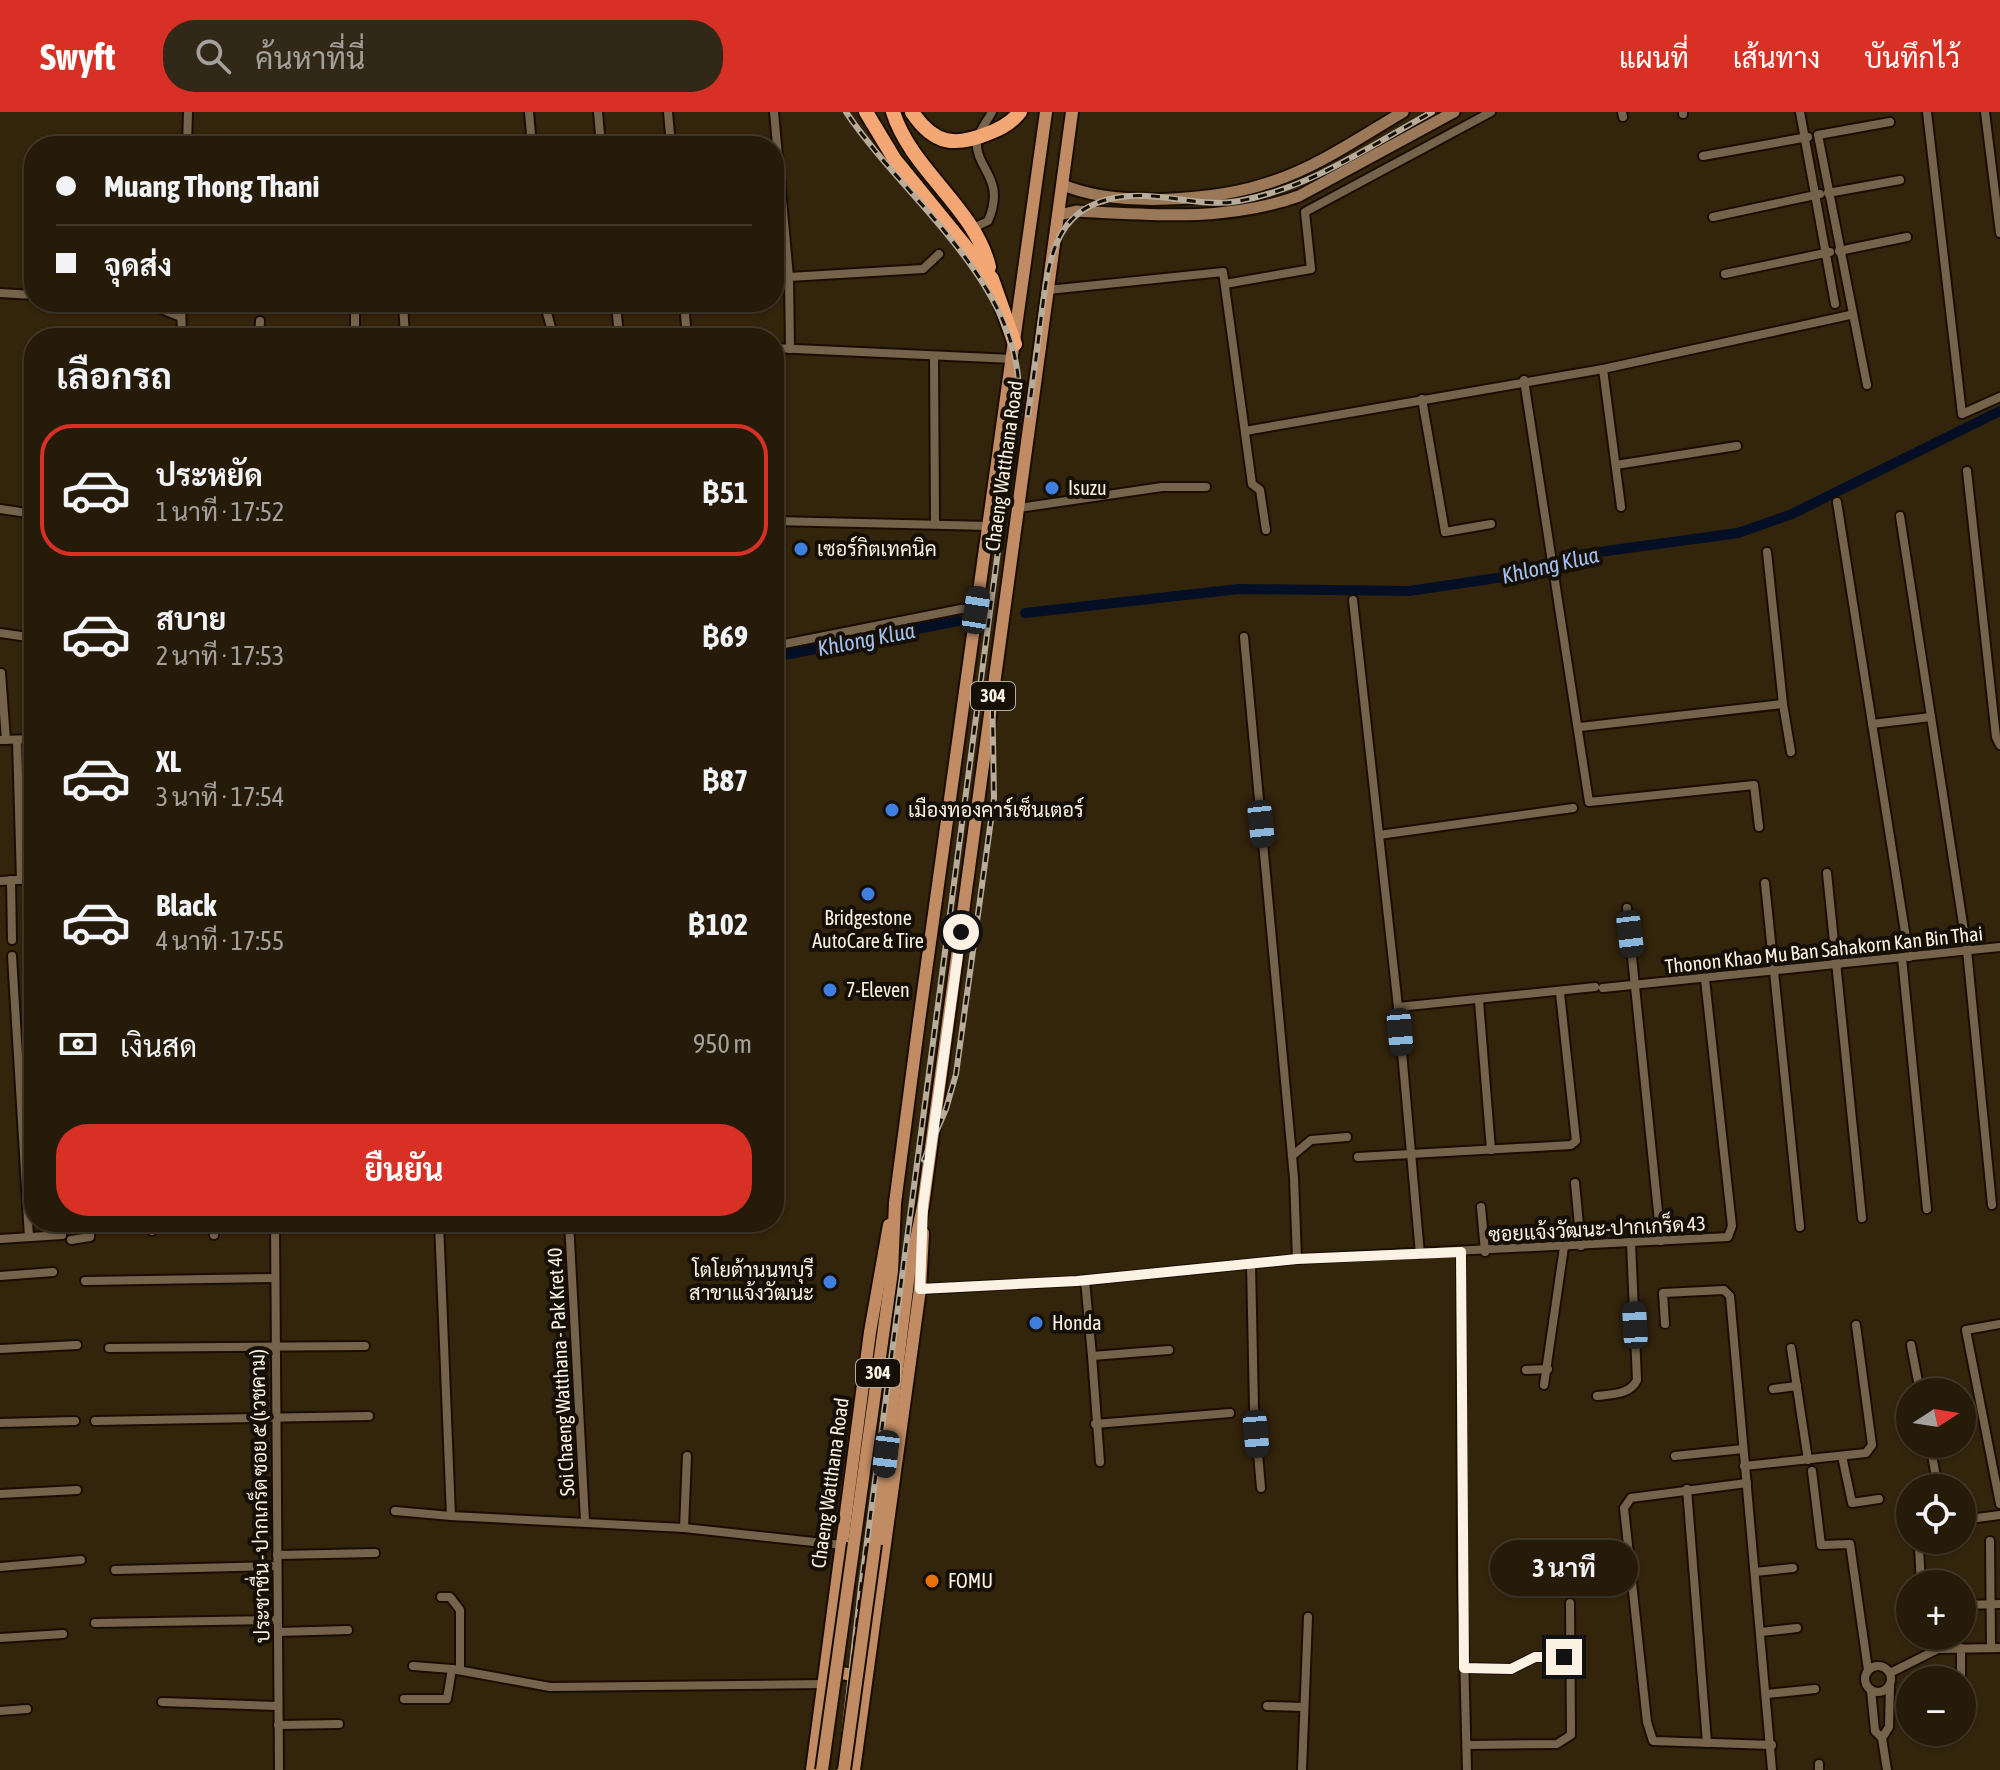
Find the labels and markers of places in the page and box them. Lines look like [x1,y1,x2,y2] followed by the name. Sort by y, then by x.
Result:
[1068,476,1107,499] place label: Isuzu
[1043,479,1061,497] marker: Isuzu
[817,535,937,560] place label: เซอร์กิตเทคนิค
[792,540,810,558] marker: เซอร์กิตเทคนิค
[908,795,1084,821] place label: เมืองทองคาร์เซ็นเตอร์
[883,801,901,819] marker: เมืองทองคาร์เซ็นเตอร์
[859,885,877,903] marker: Bridgestone AutoCare & Tire
[812,906,924,952] place label: Bridgestone AutoCare & Tire
[846,978,910,1001] place label: 7-Eleven
[821,981,839,999] marker: 7-Eleven
[689,1257,814,1304] place label: โตโยต้านนทบุรี สาขาแจ้งวัฒนะ
[821,1273,839,1291] marker: โตโยต้านนทบุรี สาขาแจ้งวัฒนะ
[1052,1311,1102,1334] place label: Honda
[1027,1314,1045,1332] marker: Honda
[948,1569,993,1592] place label: FOMU
[923,1572,941,1590] marker: FOMU

